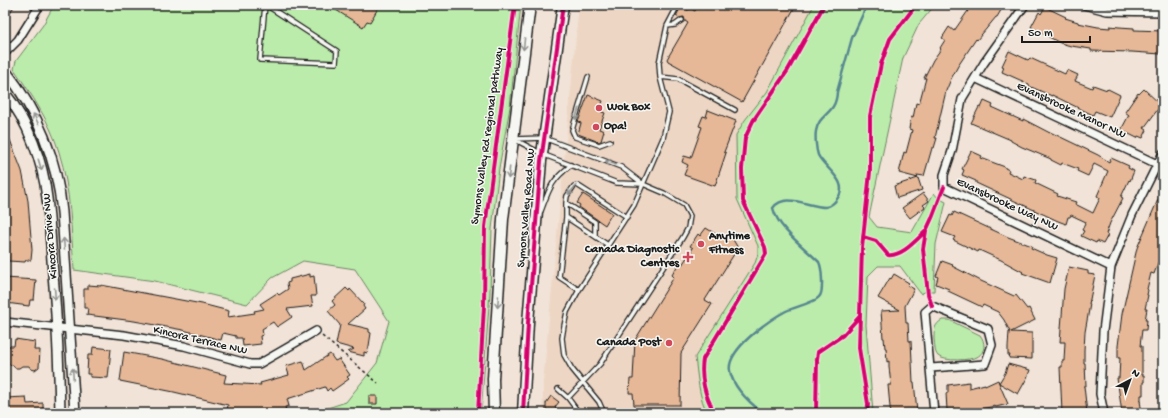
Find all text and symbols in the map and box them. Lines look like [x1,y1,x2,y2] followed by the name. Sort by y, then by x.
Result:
[1022,18,1090,44] scale bar
[1028,27,1053,41] text: 50 m
[521,37,528,50] one-way arrow
[469,46,507,225] street label: Symons Valley Rd regional pathway
[1014,80,1128,142] street label: Evansbrooke Manor NW
[606,101,651,115] place label: Wok Box
[594,103,604,113] marker: Wok Box
[573,107,580,120] one-way arrow
[32,113,39,125] one-way arrow
[604,120,627,134] place label: Opa!
[591,122,601,132] marker: Opa!
[515,148,539,268] street label: Symons Valley Road NW
[37,159,44,172] one-way arrow
[604,159,617,166] one-way arrow
[505,166,513,179] one-way arrow
[954,175,1060,235] street label: Evansbrooke Way NW
[567,185,576,195] one-way arrow
[40,193,62,279] street label: Kincora Drive NW
[708,230,751,258] place label: Anytime Fitness
[61,238,68,251] one-way arrow
[696,239,706,249] marker: Anytime Fitness
[584,243,680,271] place label: Canada Diagnostic Centres
[682,251,694,263] marker: Canada Diagnostic Centres
[51,287,58,300] one-way arrow
[494,295,501,308] one-way arrow
[152,323,248,359] street label: Kincora Terrace NW
[596,336,662,350] place label: Canada Post
[664,338,674,348] marker: Canada Post
[1110,360,1150,400] north arrow
[1129,367,1142,381] text: N
[69,368,76,381] one-way arrow

